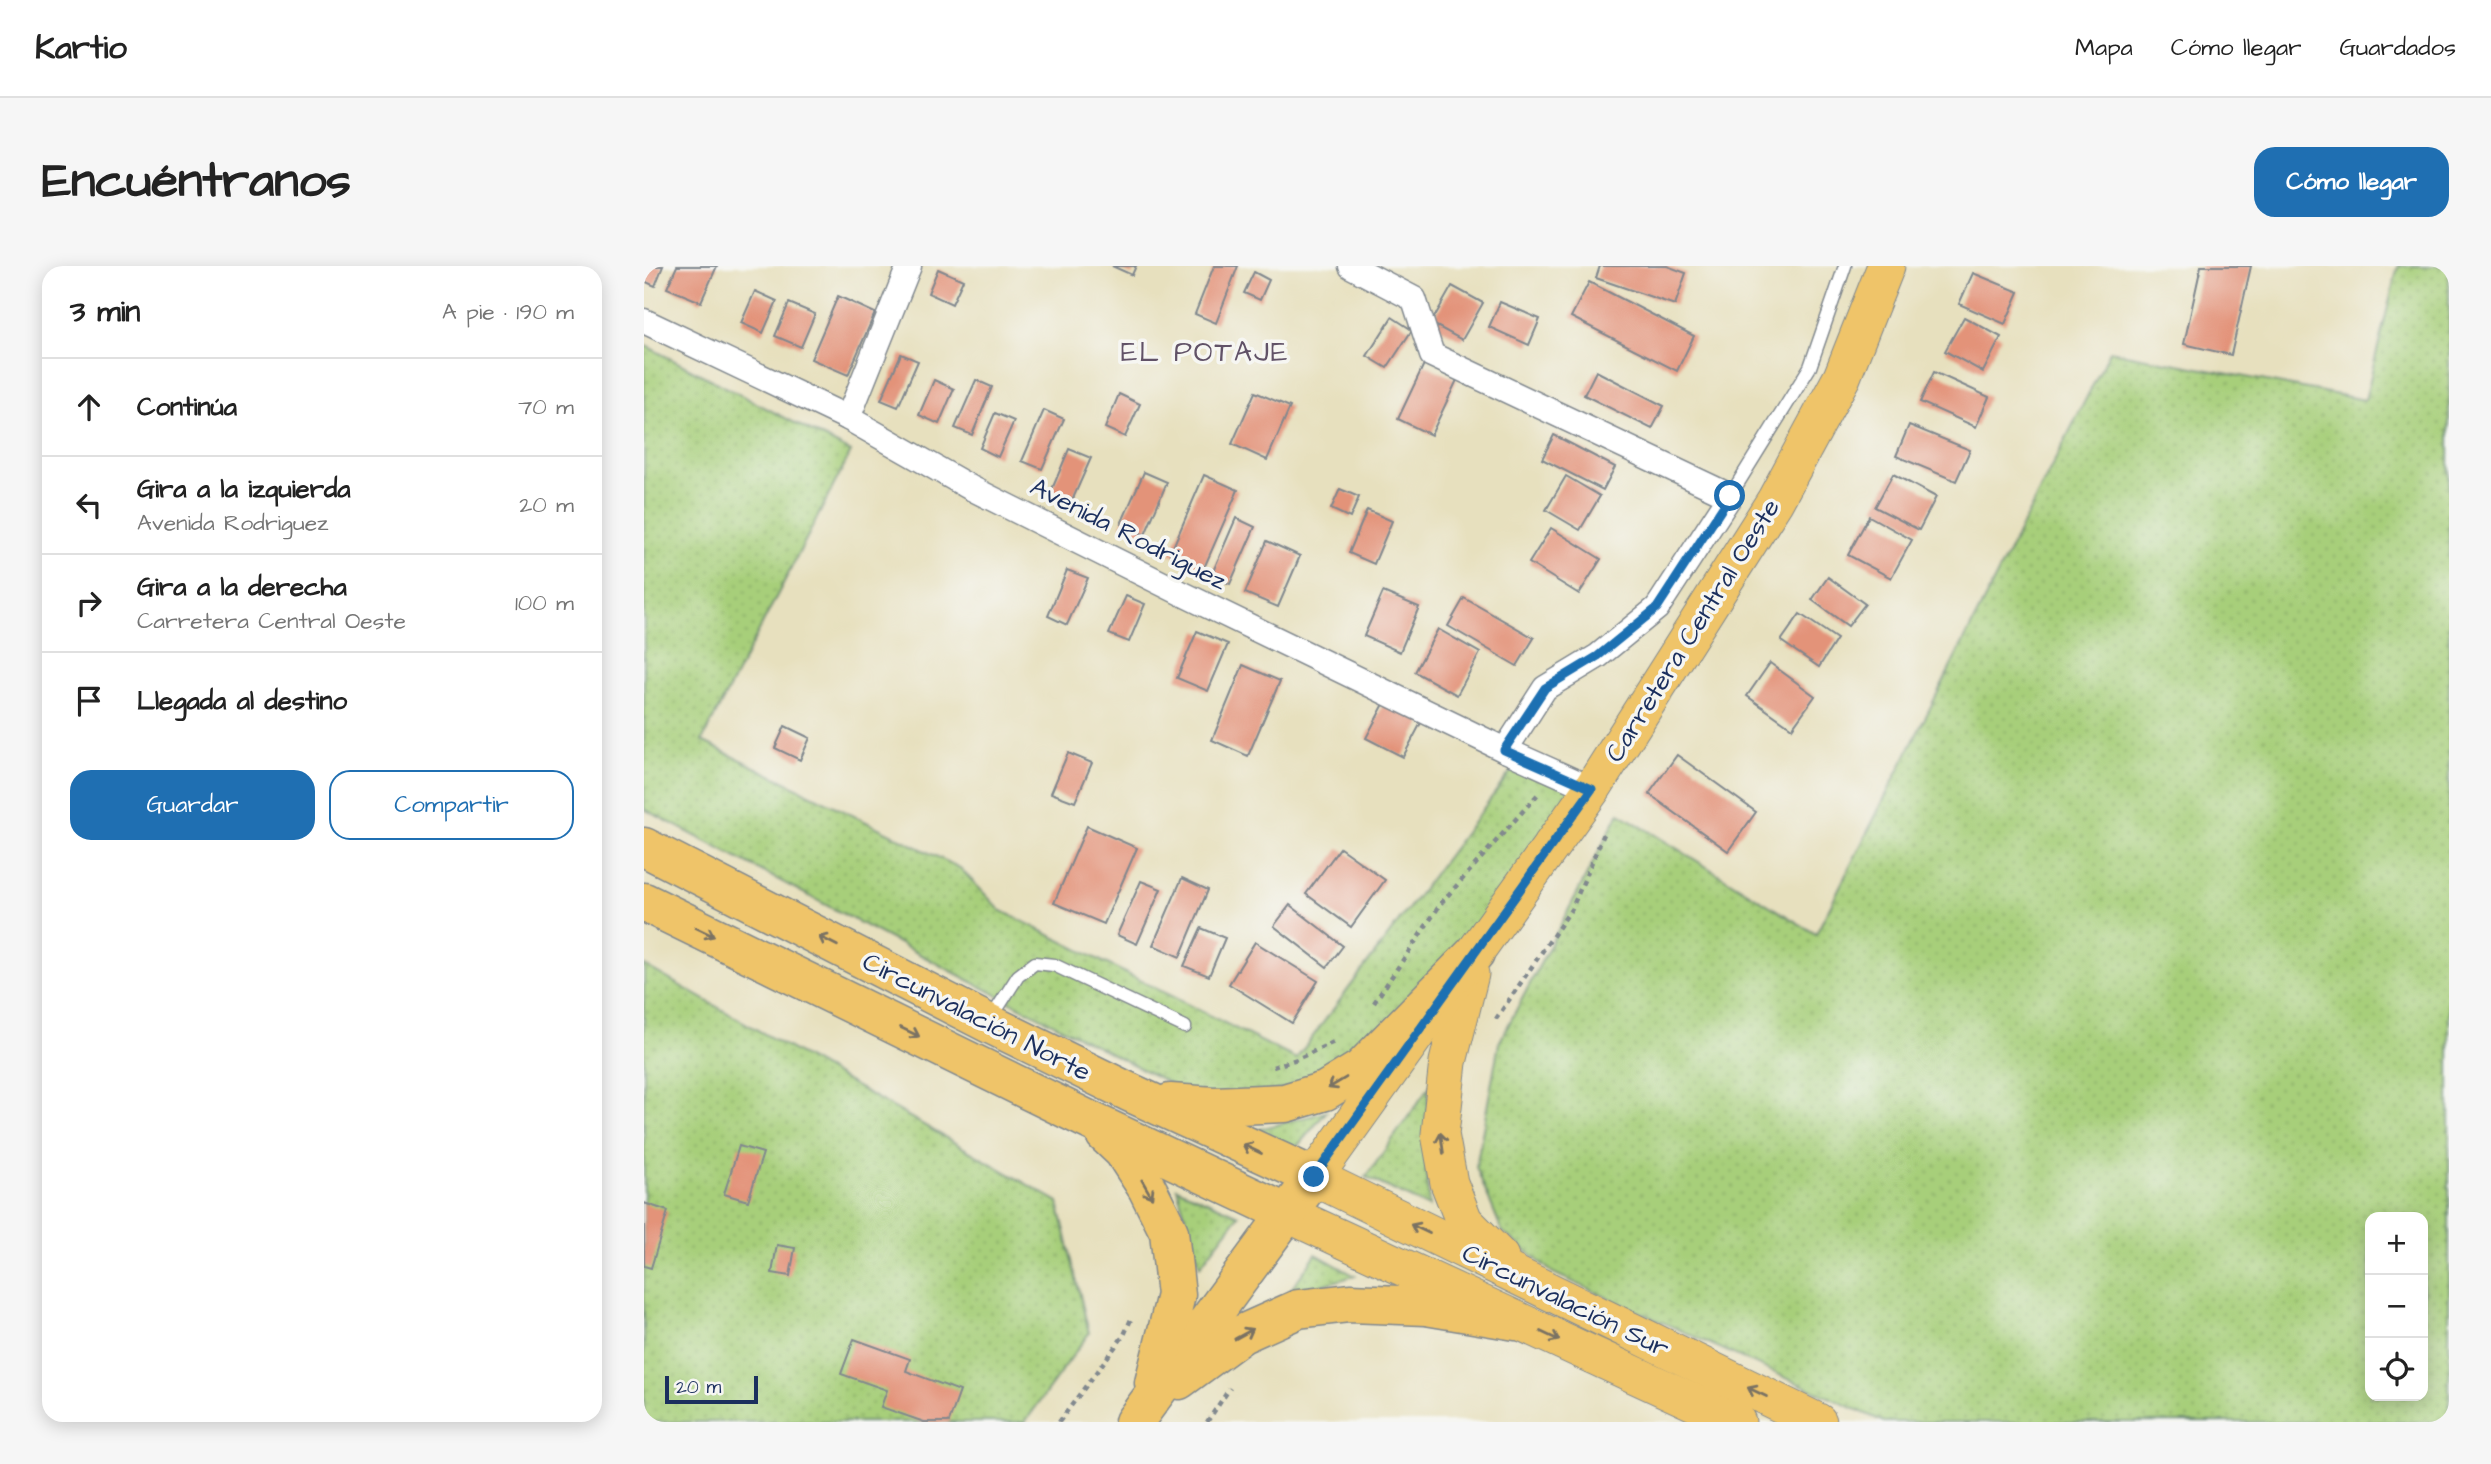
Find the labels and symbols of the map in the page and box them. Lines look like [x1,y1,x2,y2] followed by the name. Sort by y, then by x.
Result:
[1121,333,1289,372] district label: EL POTAJE
[1023,469,1233,601] street label: Avenida Rodriguez
[1714,480,1745,511] route start
[1597,492,1789,769] street label: Carretera Central Oeste
[694,926,715,939] one-way arrow
[818,934,839,948] one-way arrow
[856,944,1097,1090] street label: Circunvalación Norte
[899,1025,920,1039] one-way arrow
[1327,1077,1347,1091] one-way arrow
[1435,1132,1448,1154] one-way arrow
[1242,1142,1263,1155] one-way arrow
[1298,1161,1329,1192] route end
[1141,1178,1154,1199] one-way arrow
[1410,1222,1431,1236] one-way arrow
[1456,1235,1675,1367] street label: Circunvalación Sur
[1234,1327,1254,1341] one-way arrow
[1539,1330,1560,1343] one-way arrow
[665,1373,758,1405] scale bar
[1747,1385,1768,1399] one-way arrow

